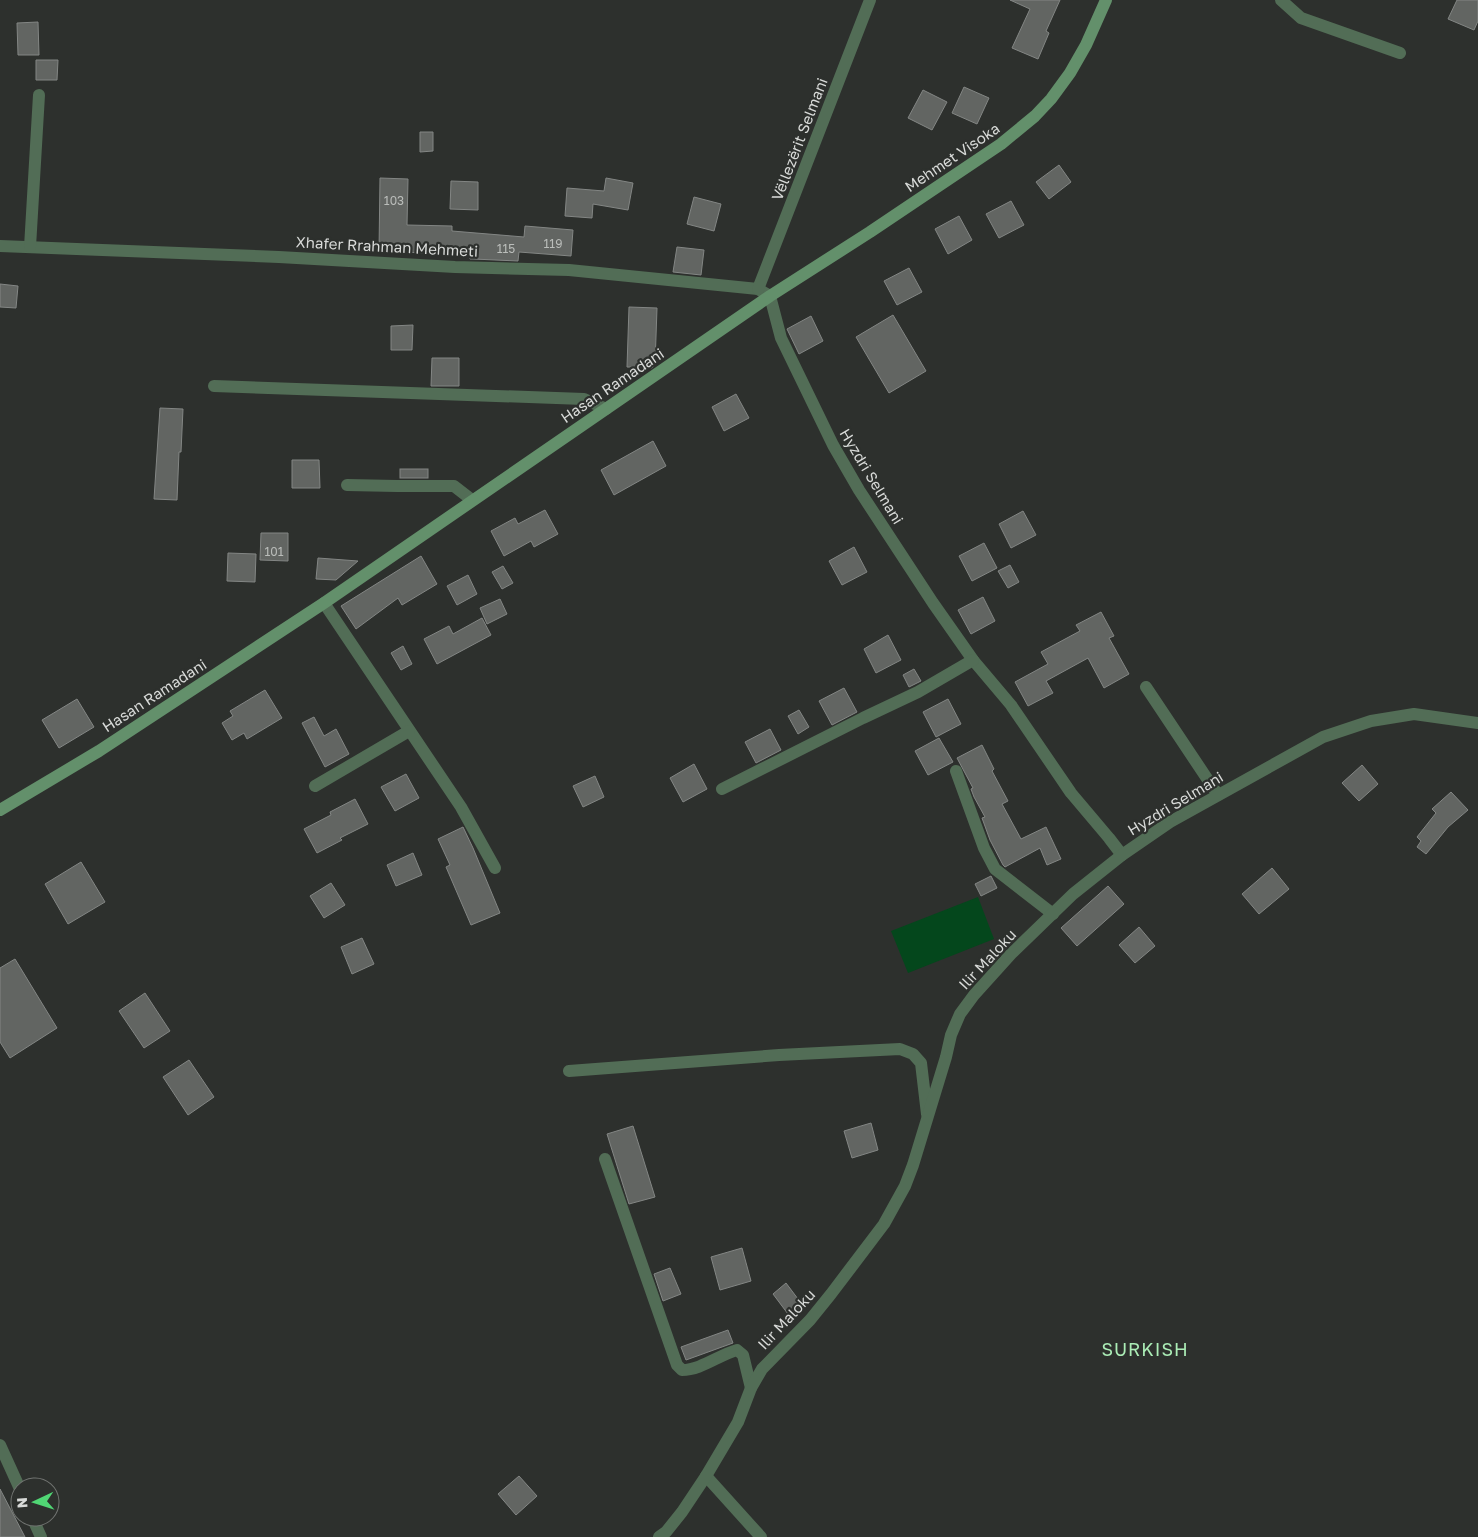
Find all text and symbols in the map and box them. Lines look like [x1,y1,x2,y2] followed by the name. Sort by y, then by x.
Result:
[767,75,831,203] street label: Vëllezërit Selmani
[901,119,1003,195] street label: Mehmet Visoka
[384,193,404,208] house number: 103
[295,232,479,260] street label: Xhafer Rrahman Mehmeti
[544,236,562,251] house number: 119
[497,241,515,256] house number: 115
[557,344,667,426] street label: Hasan Ramadani
[836,425,908,527] street label: Hyzdri Selmani
[264,544,284,559] house number: 101
[99,655,209,735] street label: Hasan Ramadani
[1124,767,1226,839] street label: Hyzdri Selmani
[955,925,1019,993] street label: Ilir Maloku
[754,1285,818,1353] street label: Ilir Maloku
[1101,1338,1189,1360] district label: SURKISH
[10,1477,60,1527] north arrow
[13,1497,30,1509] text: N

